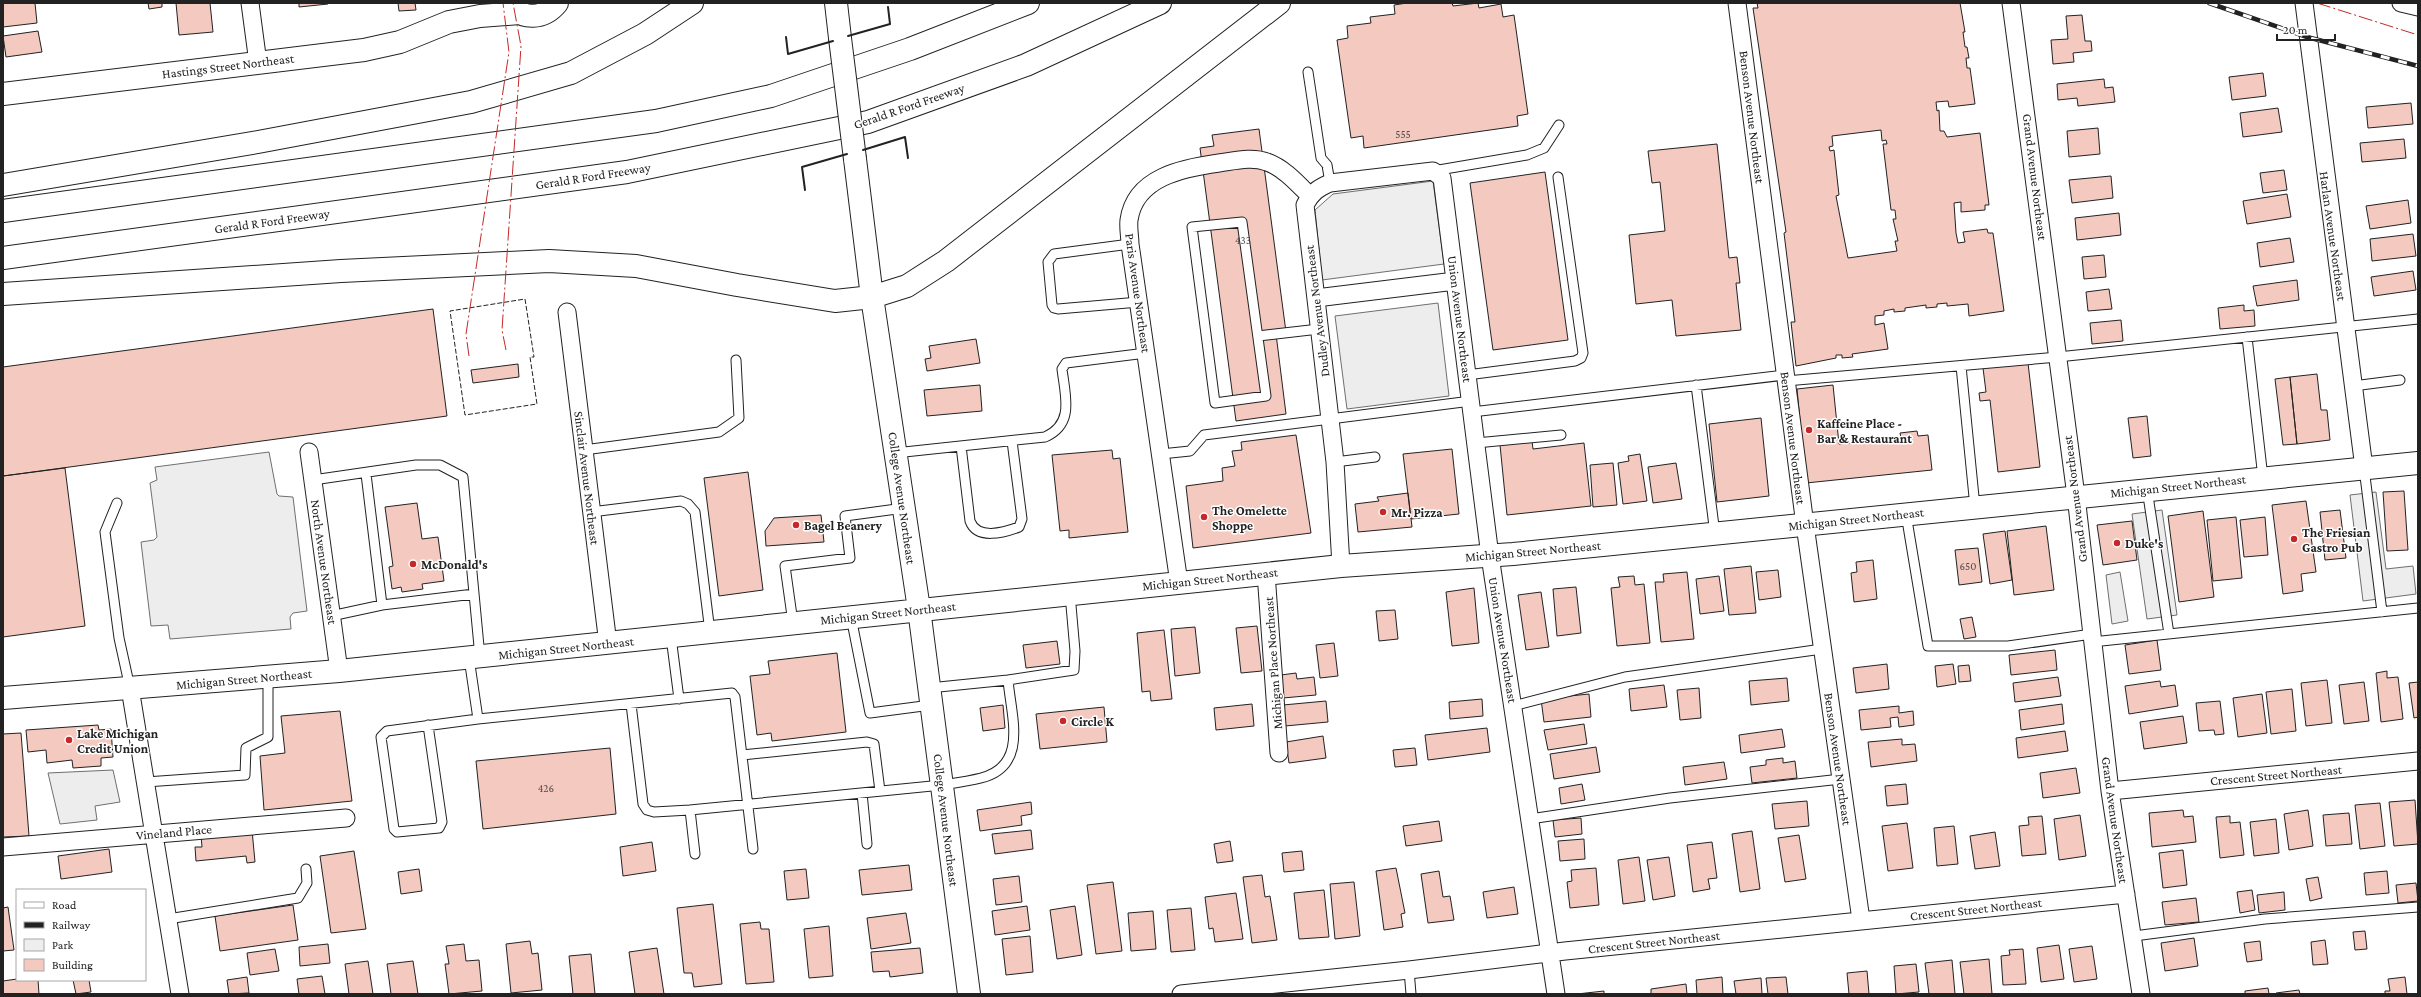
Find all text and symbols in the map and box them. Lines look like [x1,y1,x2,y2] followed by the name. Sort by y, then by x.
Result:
[2277,16,2335,42] scale bar
[2283,23,2308,37] text: 20 m
[161,50,296,82] street label: Hastings Street Northeast
[1736,50,1768,185] street label: Benson Avenue Northeast
[852,80,967,132] street label: Gerald R Ford Freeway
[2020,113,2050,242] street label: Grand Avenue Northeast
[1395,128,1411,140] house number: 555
[534,159,653,193] street label: Gerald R Ford Freeway
[2316,170,2350,302] street label: Harlan Avenue Northeast
[213,205,332,237] street label: Gerald R Ford Freeway
[1122,232,1154,354] street label: Paris Avenue Northeast
[1235,234,1251,246] house number: 433
[1301,244,1333,378] street label: Dudley Avenue Northeast
[1445,255,1475,384] street label: Union Avenue Northeast
[1777,371,1809,506] street label: Benson Avenue Northeast
[571,410,603,546] street label: Sinclair Avenue Northeast
[1817,416,1912,446] place label: Kaffeine Place - Bar & Restaurant
[1804,425,1814,435] marker: Kaffeine Place - Bar & Restaurant
[885,431,919,566] street label: College Avenue Northeast
[2060,434,2090,563] street label: Grand Avenue Northeast
[2109,471,2247,501] street label: Michigan Street Northeast
[308,499,340,626] street label: North Avenue Northeast
[1212,503,1287,533] place label: The Omelette Shoppe
[1787,504,1925,534] street label: Michigan Street Northeast
[1391,505,1443,520] place label: Mr. Pizza
[1378,507,1388,517] marker: Mr. Pizza
[1199,512,1209,522] marker: The Omelette Shoppe
[804,518,883,533] place label: Bagel Beanery
[791,520,801,530] marker: Bagel Beanery
[2302,525,2371,555] place label: The Friesian Gastro Pub
[2289,534,2299,544] marker: The Friesian Gastro Pub
[2125,536,2163,551] place label: Duke's
[1464,538,1602,564] street label: Michigan Street Northeast
[2112,538,2122,548] marker: Duke's
[421,557,488,572] place label: McDonald's
[408,559,418,569] marker: McDonald's
[1960,560,1976,572] house number: 650
[1141,564,1279,594] street label: Michigan Street Northeast
[1486,576,1520,705] street label: Union Avenue Northeast
[1261,595,1285,730] street label: Michigan Place Northeast
[819,598,957,628] street label: Michigan Street Northeast
[497,633,635,663] street label: Michigan Street Northeast
[175,666,313,692] street label: Michigan Street Northeast
[1821,692,1855,827] street label: Benson Avenue Northeast
[1071,714,1115,729] place label: Circle K
[1058,716,1068,726] marker: Circle K
[77,726,159,756] place label: Lake Michigan Credit Union
[64,735,74,745] marker: Lake Michigan Credit Union
[930,753,962,888] street label: College Avenue Northeast
[2099,756,2131,885] street label: Grand Avenue Northeast
[2209,762,2343,788] street label: Crescent Street Northeast
[538,782,554,794] house number: 426
[135,821,213,843] street label: Vineland Place
[16,889,146,981] legend
[1909,895,2043,923] street label: Crescent Street Northeast
[52,898,77,912] text: Road
[52,918,91,932] text: Railway
[1587,928,1721,956] street label: Crescent Street Northeast
[52,938,74,952] text: Park
[52,958,93,972] text: Building

